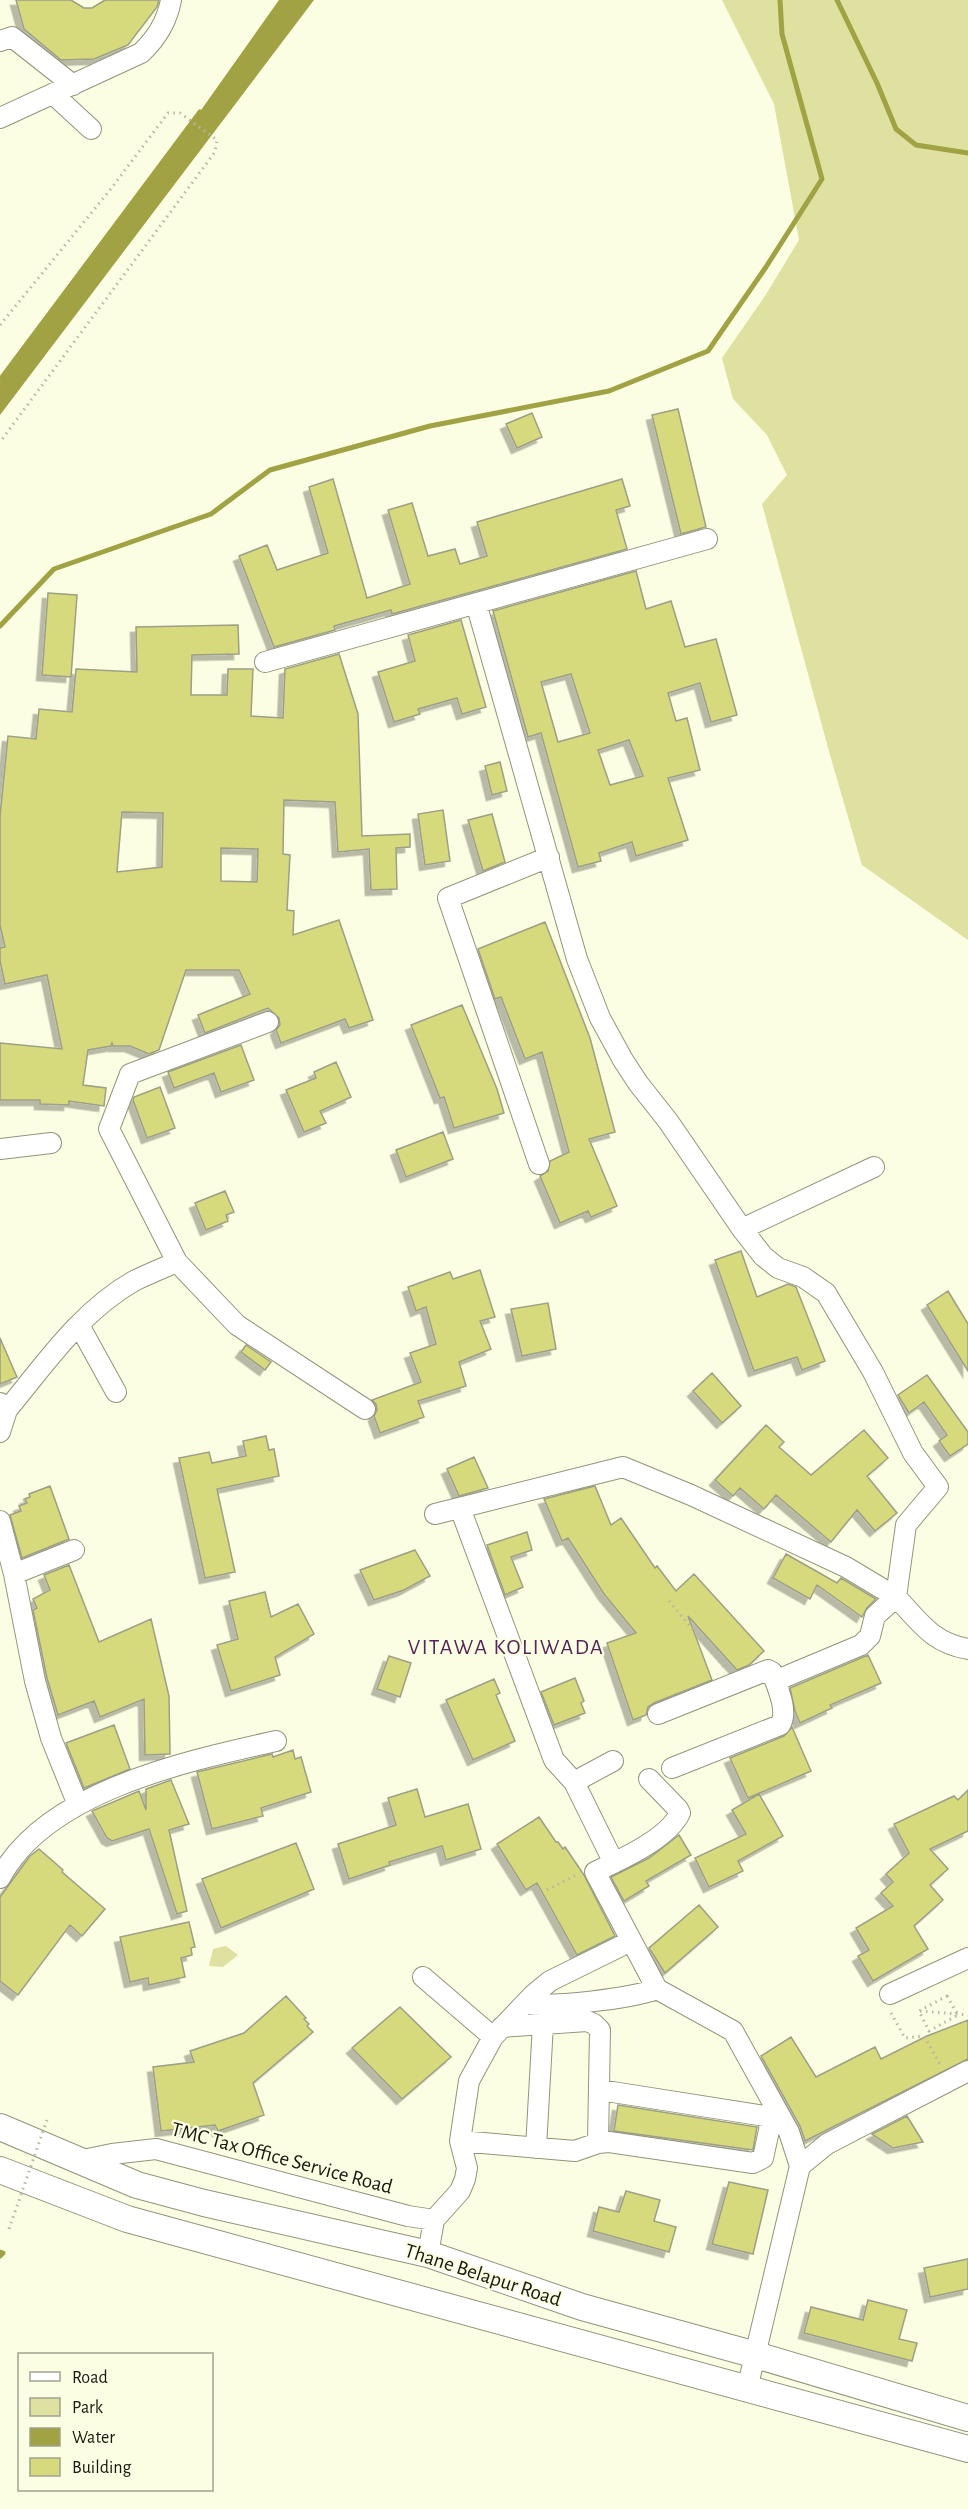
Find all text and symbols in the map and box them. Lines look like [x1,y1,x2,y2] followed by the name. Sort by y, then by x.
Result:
[408,1636,604,1658] district label: VITAWA KOLIWADA
[169,2118,395,2198] street label: TMC Tax Office Service Road
[402,2240,564,2310] street label: Thane Belapur Road
[18,2353,213,2491] legend
[72,2369,108,2387] text: Road
[72,2399,104,2417] text: Park
[72,2429,115,2447] text: Water
[72,2459,132,2477] text: Building

